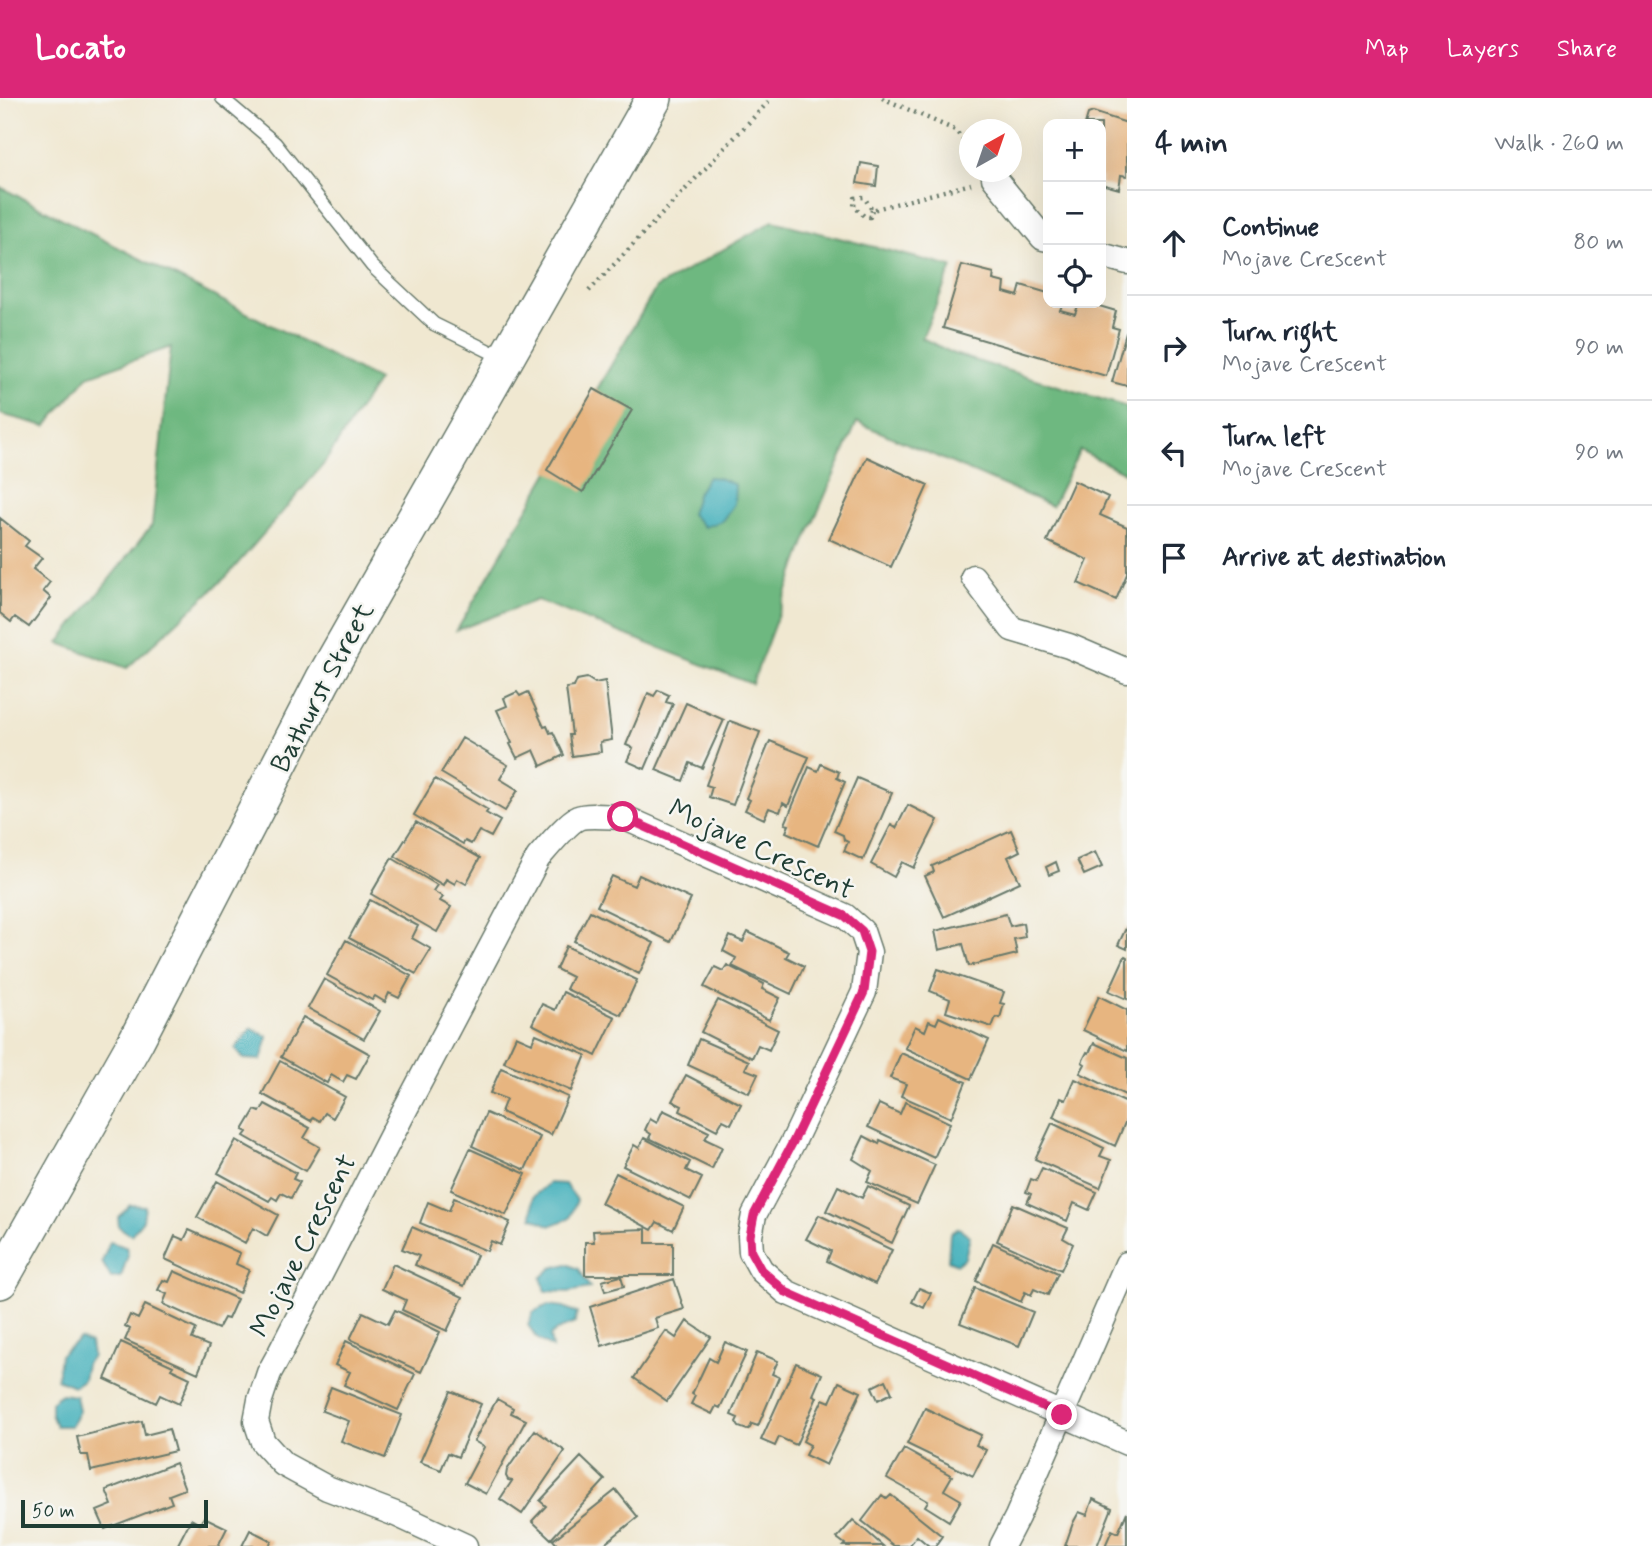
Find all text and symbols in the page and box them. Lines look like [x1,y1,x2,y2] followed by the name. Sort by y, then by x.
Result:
[35,27,126,71] text: Locato
[1365,34,1409,65] text: Map
[1447,34,1519,65] text: Layers
[1557,34,1617,65] text: Share
[959,119,1022,182] north arrow
[1043,119,1106,308] map controls
[1043,119,1106,182] button: +
[1155,124,1228,163] text: 4 min
[1494,129,1624,159] text: Walk · 260 m
[1043,182,1106,245] button: −
[1222,211,1319,245] text: Continue
[1155,224,1193,262] icon: ahead
[1573,228,1624,258] text: 80 m
[1043,245,1106,308] button: locate
[1222,245,1387,275] text: Mojave Crescent
[1222,316,1338,350] text: Turn right
[1155,329,1193,367] icon: right
[1575,333,1624,363] text: 90 m
[1222,350,1387,380] text: Mojave Crescent
[1222,421,1326,455] text: Turn left
[1155,434,1193,472] icon: left
[1575,438,1624,468] text: 90 m
[1222,455,1387,485] text: Mojave Crescent
[1155,539,1193,577] icon: arrive
[1222,541,1446,575] text: Arrive at destination
[263,596,384,780] street label: Bathurst Street
[662,791,860,909] street label: Mojave Crescent
[607,801,638,832] route start
[242,1148,366,1344] street label: Mojave Crescent
[1046,1399,1077,1430] route end
[21,1497,208,1529] scale bar
[32,1499,75,1524] text: 50 m

